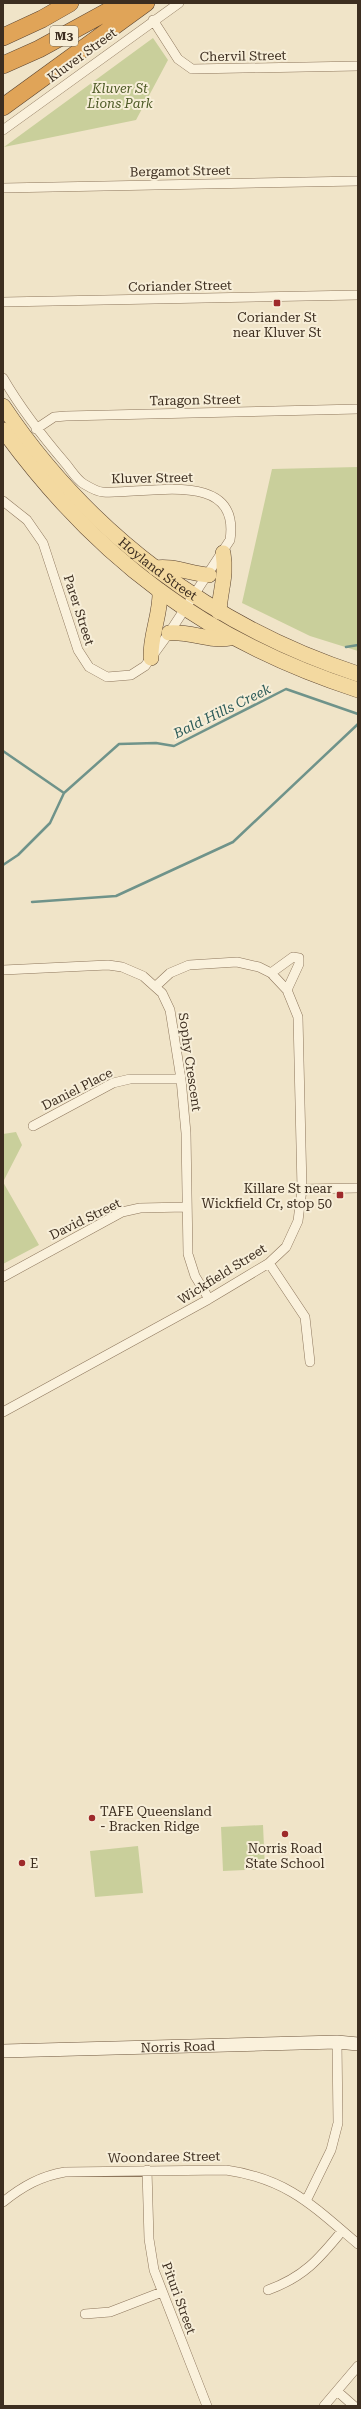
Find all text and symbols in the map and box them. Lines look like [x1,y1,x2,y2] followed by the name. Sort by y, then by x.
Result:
[44,25,120,85] street label: Kluver Street
[50,26,78,46] road number: M3
[200,48,287,64] street label: Chervil Street
[86,81,154,111] park label: Kluver St Lions Park
[130,163,231,179] street label: Bergamot Street
[128,278,232,294] street label: Coriander Street
[272,298,282,308] marker: Coriander St near Kluver St
[233,310,321,340] place label: Coriander St near Kluver St
[149,392,241,408] street label: Taragon Street
[111,470,193,486] street label: Kluver Street
[116,534,200,603] street label: Hoyland Street
[61,573,98,647] street label: Parer Street
[170,680,274,742] water label: Bald Hills Creek
[176,1012,204,1112] street label: Sophy Crescent
[39,1065,115,1113] street label: Daniel Place
[202,1181,333,1211] place label: Killare St near Wickfield Cr, stop 50
[335,1190,345,1200] marker: Killare St near Wickfield Cr, stop 50
[47,1195,123,1243] street label: David Street
[175,1241,269,1307] street label: Wickfield Street
[100,1804,213,1834] place label: TAFE Queensland - Bracken Ridge
[87,1813,97,1823] marker: TAFE Queensland - Bracken Ridge
[280,1829,290,1839] marker: Norris Road State School
[246,1841,324,1871] place label: Norris Road State School
[30,1856,38,1871] place label: E
[17,1858,27,1868] marker: E
[140,2038,216,2055] street label: Norris Road
[108,2149,221,2165] street label: Woondaree Street
[159,2260,199,2336] street label: Pituri Street

